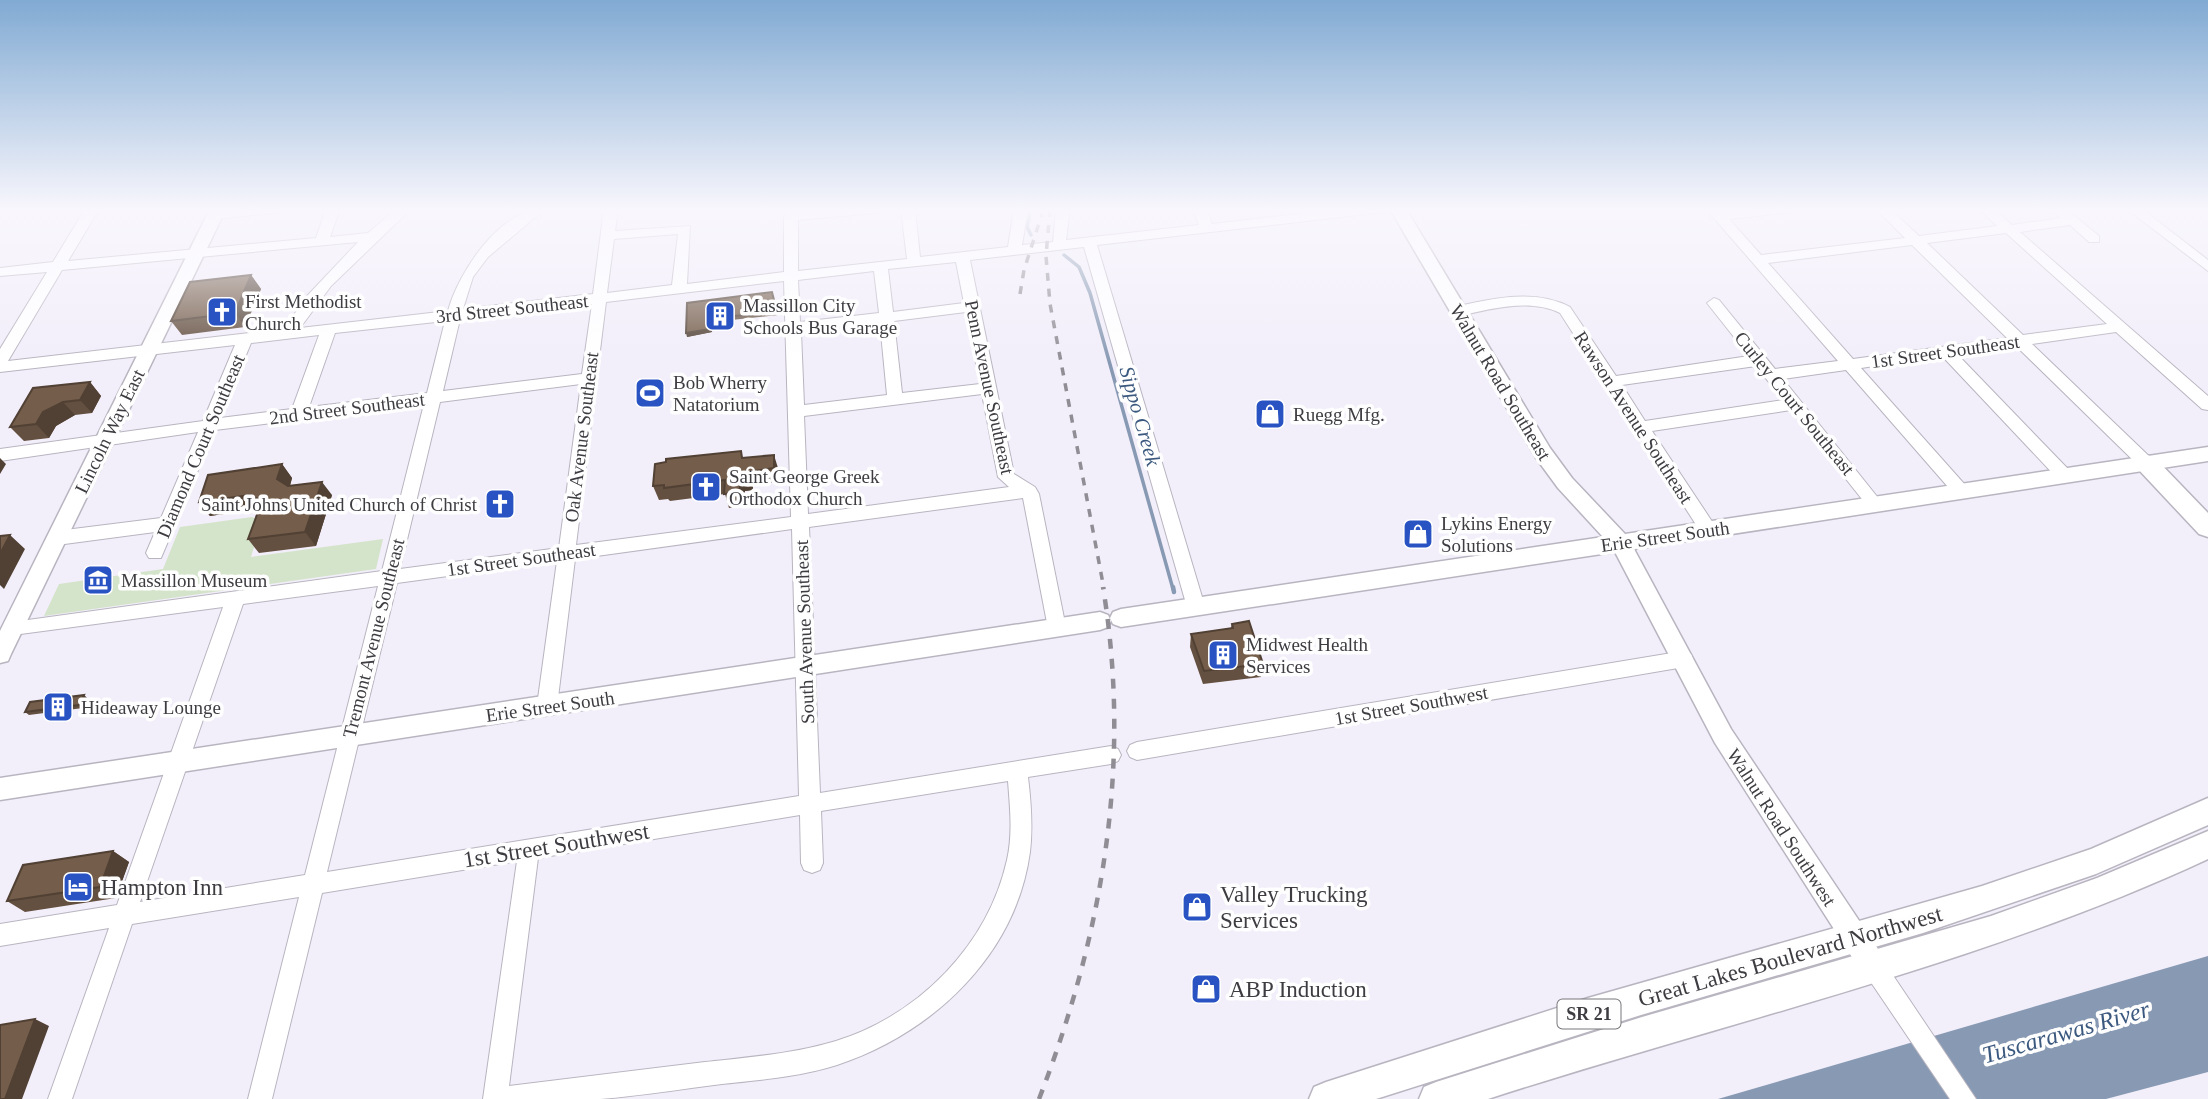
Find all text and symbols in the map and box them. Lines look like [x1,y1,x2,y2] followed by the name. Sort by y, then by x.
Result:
[435,290,590,327] street label: 3rd Street Southeast
[245,291,362,334] place label: First Methodist Church
[205,295,239,329] church icon: First Methodist Church
[743,295,897,338] place label: Massillon City Schools Bus Garage
[961,298,1018,477] street label: Penn Avenue Southeast
[703,299,737,333] building icon: Massillon City Schools Bus Garage
[1446,301,1556,465] street label: Walnut Road Southeast
[1570,327,1698,508] street label: Rawson Avenue Southeast
[1730,327,1859,480] street label: Curley Court Southeast
[1869,331,2021,372] street label: 1st Street Southeast
[561,350,602,524] street label: Oak Avenue Southeast
[152,351,249,541] street label: Diamond Court Southeast
[1114,363,1166,469] water label: Sippo Creek
[70,365,149,497] street label: Lincoln Way East
[673,372,768,415] place label: Bob Wherry Natatorium
[633,376,667,410] sports icon: Bob Wherry Natatorium
[268,388,427,428] street label: 2nd Street Southeast
[1253,397,1287,431] shop icon: Ruegg Mfg.
[1293,404,1385,425] place label: Ruegg Mfg.
[729,466,880,509] place label: Saint George Greek Orthodox Church
[689,470,723,504] church icon: Saint George Greek Orthodox Church
[483,487,517,521] church icon: Saint Johns United Church of Christ
[201,494,478,515] place label: Saint Johns United Church of Christ
[1441,513,1553,556] place label: Lykins Energy Solutions
[1401,517,1435,551] shop icon: Lykins Energy Solutions
[1599,517,1731,556] street label: Erie Street South
[339,536,409,740] street label: Tremont Avenue Southeast
[445,539,597,580] street label: 1st Street Southeast
[791,539,818,724] street label: South Avenue Southeast
[81,563,115,597] museum icon: Massillon Museum
[121,570,267,591] place label: Massillon Museum
[1246,634,1368,677] place label: Midwest Health Services
[1206,638,1240,672] building icon: Midwest Health Services
[1333,682,1490,729] street label: 1st Street Southwest
[484,687,616,726] street label: Erie Street South
[41,690,75,724] building icon: Hideaway Lounge
[81,697,221,718] place label: Hideaway Lounge
[1723,745,1841,910] street label: Walnut Road Southwest
[461,818,651,873] street label: 1st Street Southwest
[61,870,95,904] hotel icon: Hampton Inn
[101,875,224,900] place label: Hampton Inn
[1220,882,1368,933] place label: Valley Trucking Services
[1180,890,1214,924] shop icon: Valley Trucking Services
[1635,901,1946,1012] street label: Great Lakes Boulevard Northwest
[1189,972,1223,1006] shop icon: ABP Induction
[1229,977,1367,1002] place label: ABP Induction
[1979,996,2153,1068] water label: Tuscarawas River
[1558,1000,1620,1028] road number: SR 21

